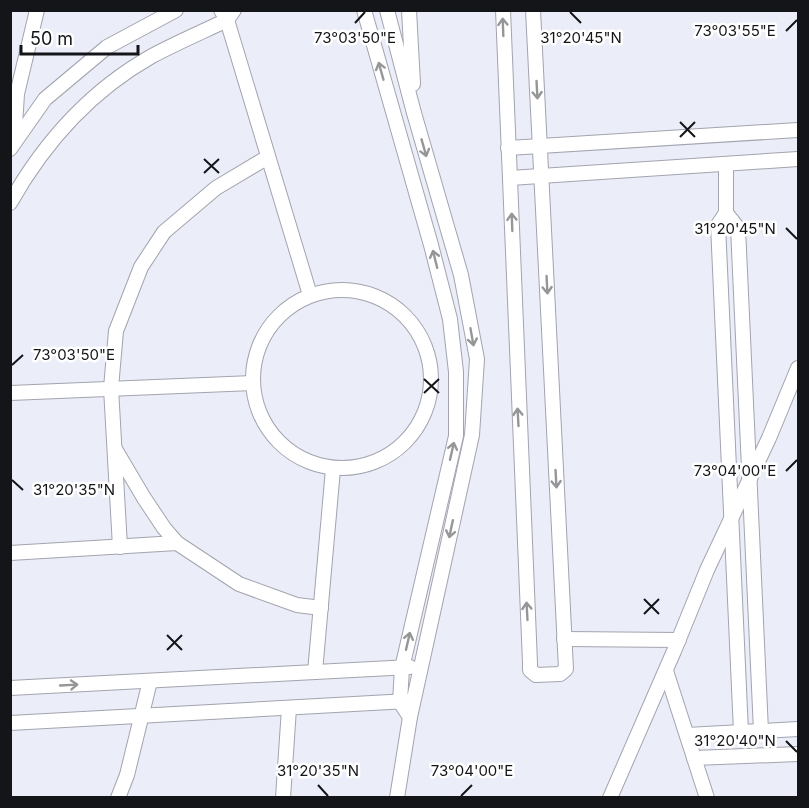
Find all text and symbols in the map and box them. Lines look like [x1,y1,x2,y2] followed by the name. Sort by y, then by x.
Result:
[21,18,138,56] scale bar
[498,18,509,37] one-way arrow
[694,21,776,40] text: 73°03'55"E
[30,28,73,49] text: 50 m
[314,28,396,47] text: 73°03'50"E
[540,28,622,47] text: 31°20'45"N
[375,62,386,81] one-way arrow
[532,79,543,99] one-way arrow
[419,138,430,157] one-way arrow
[506,212,517,232] one-way arrow
[694,219,776,238] text: 31°20'45"N
[428,249,440,268] one-way arrow
[541,274,552,294] one-way arrow
[467,326,478,346] one-way arrow
[33,345,115,364] text: 73°03'50"E
[513,407,524,427] one-way arrow
[447,442,458,461] one-way arrow
[694,461,776,480] text: 73°04'00"E
[551,469,562,489] one-way arrow
[33,480,115,499] text: 31°20'35"N
[445,519,457,538] one-way arrow
[522,602,533,622] one-way arrow
[403,632,415,651] one-way arrow
[58,680,78,691] one-way arrow
[694,731,776,750] text: 31°20'40"N
[277,761,359,780] text: 31°20'35"N
[431,761,513,780] text: 73°04'00"E

